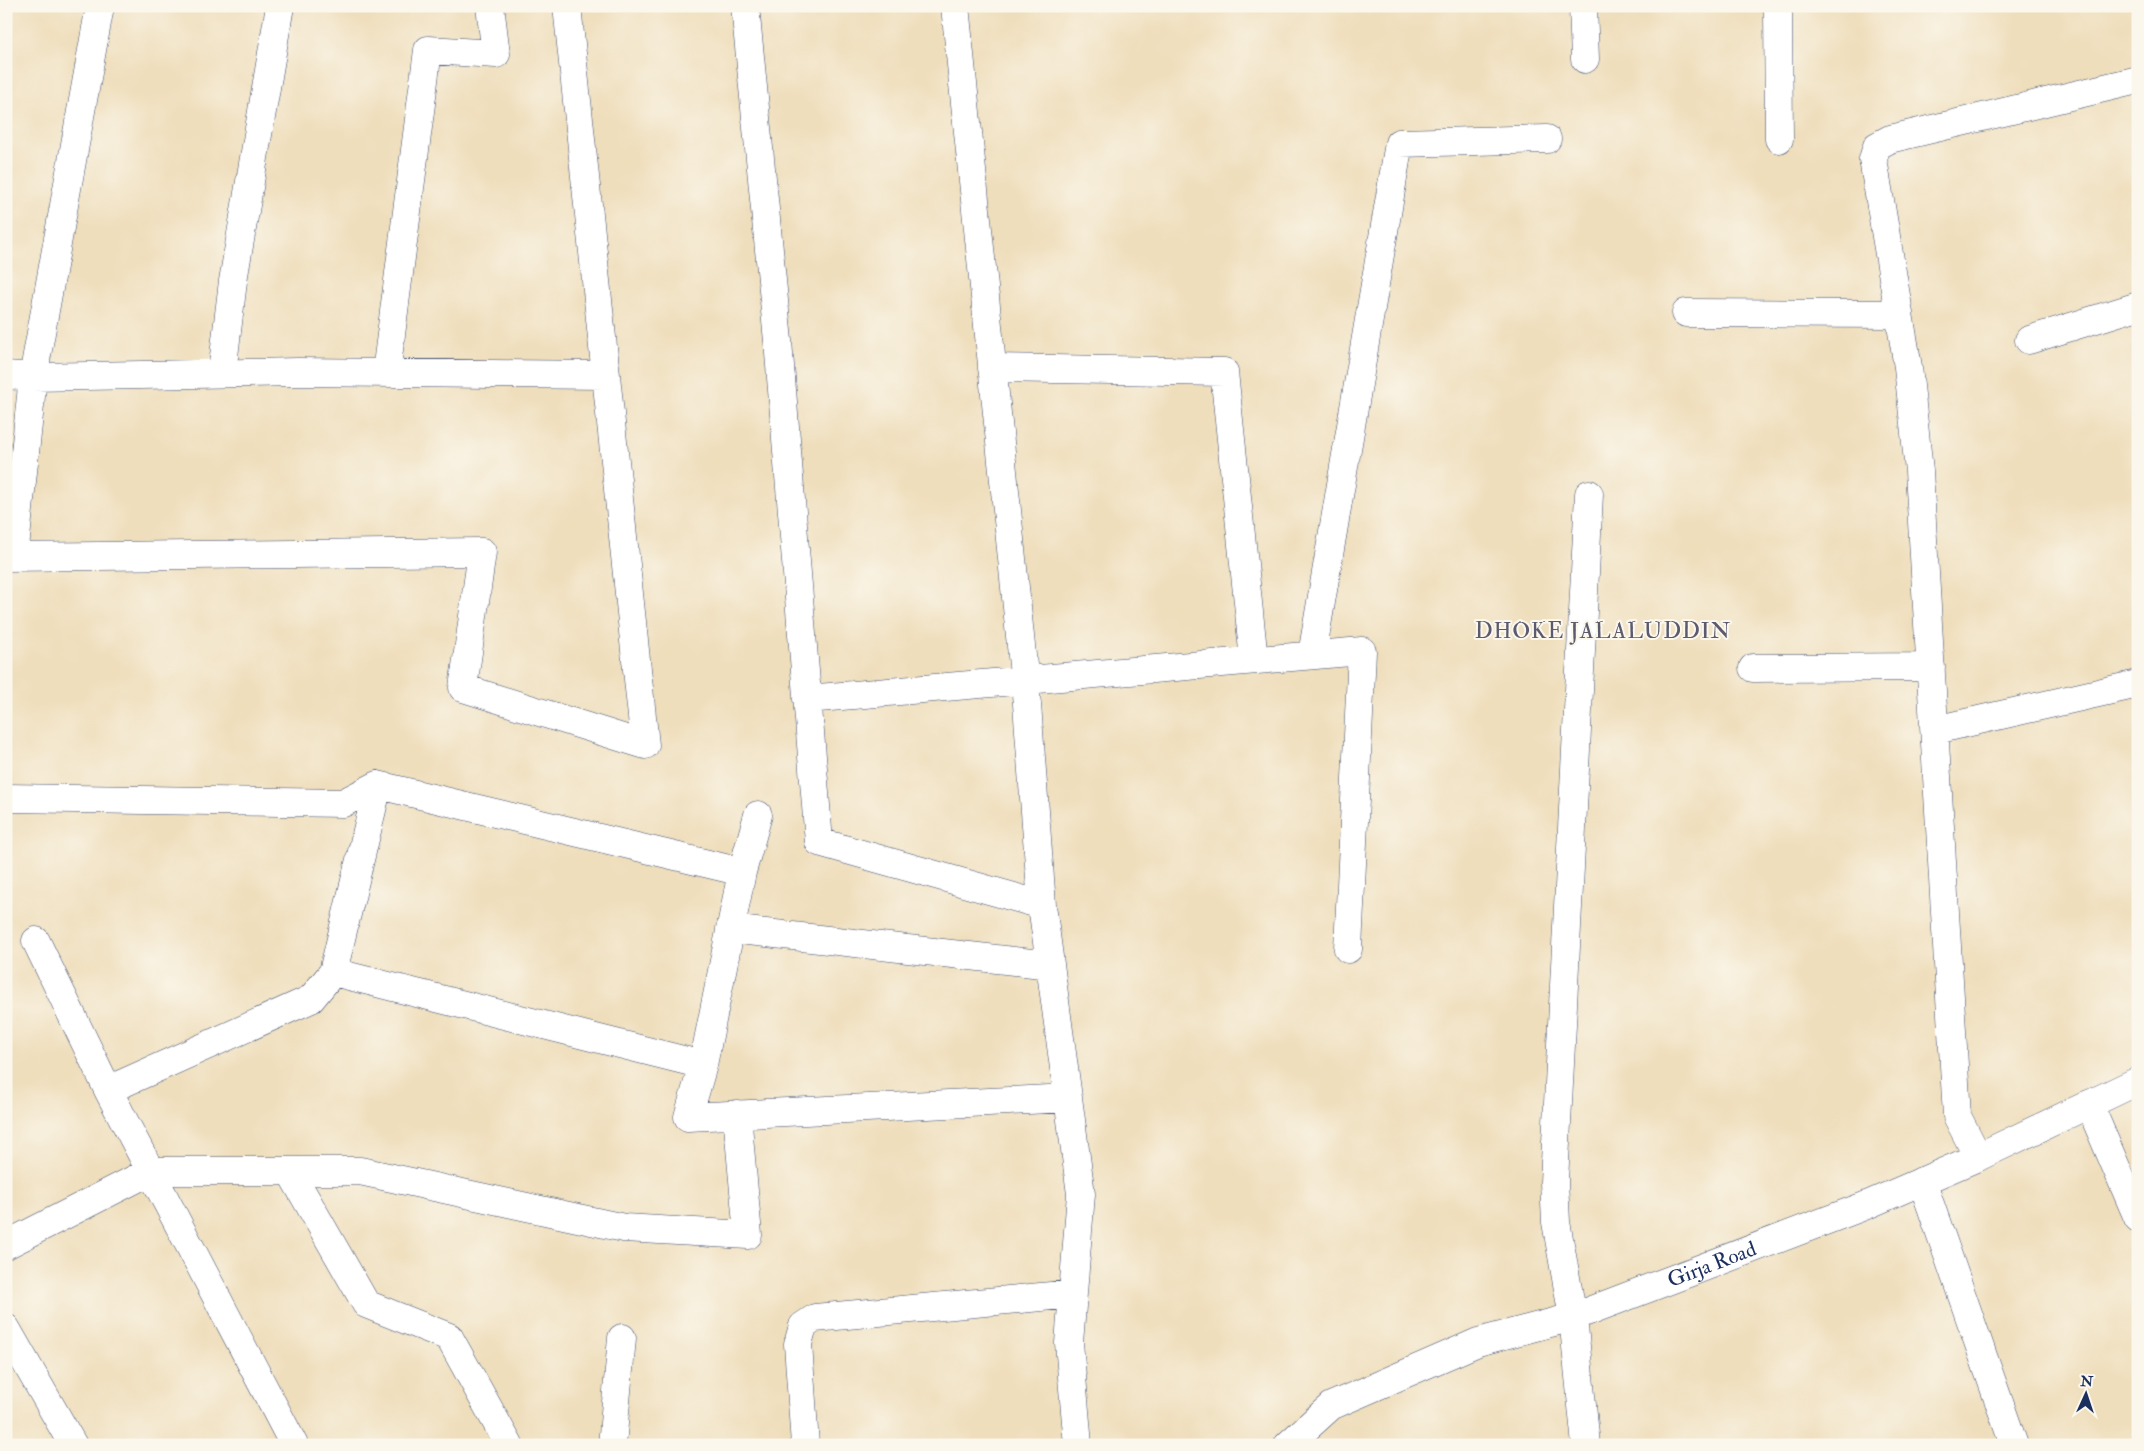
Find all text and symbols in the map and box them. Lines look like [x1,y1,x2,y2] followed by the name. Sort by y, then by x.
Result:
[1475,617,1731,645] district label: DHOKE JALALUDDIN
[1663,1235,1761,1293] street label: Girja Road
[2062,1368,2112,1418] north arrow
[2079,1373,2094,1390] text: N

